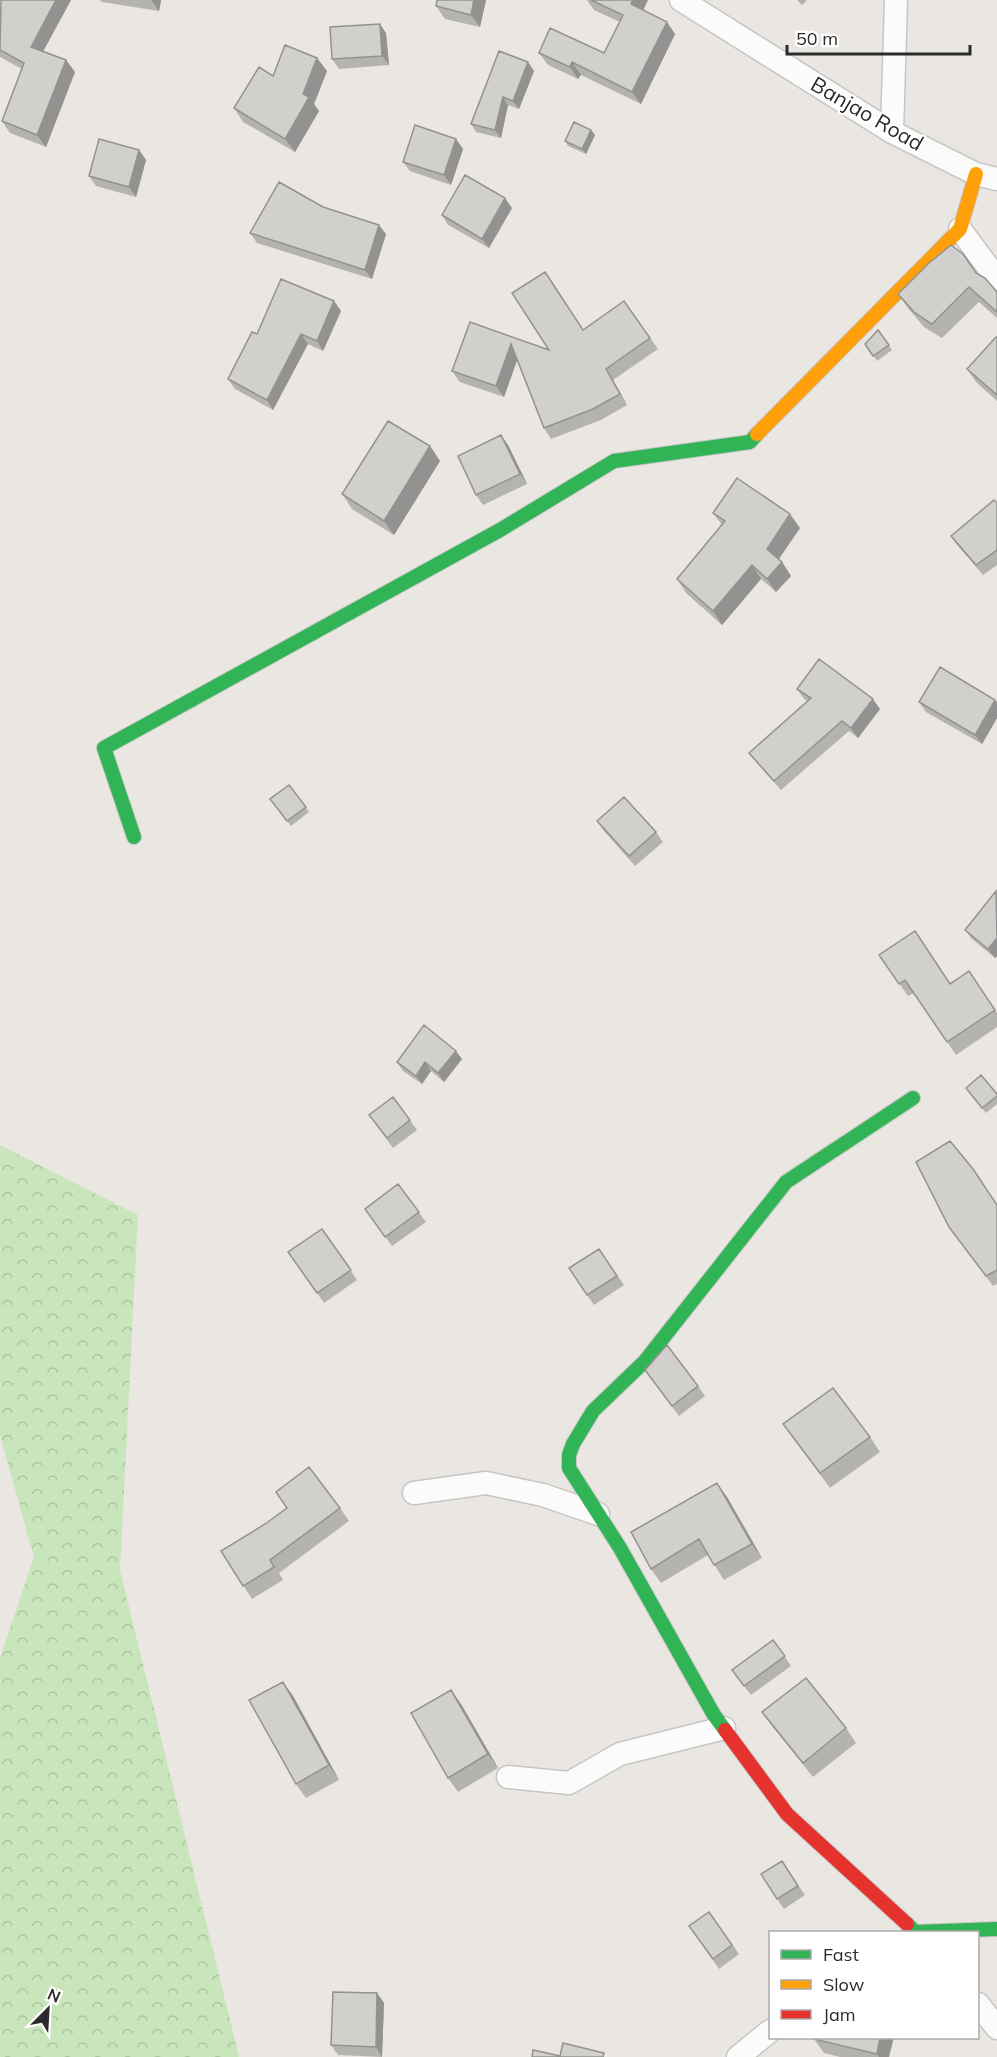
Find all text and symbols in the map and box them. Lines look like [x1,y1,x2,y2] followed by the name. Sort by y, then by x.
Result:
[787,18,970,56] scale bar
[796,27,838,50] text: 50 m
[807,70,928,156] street label: Banjao Road
[769,1931,979,2039] legend
[823,1943,859,1966] text: Fast
[823,1973,865,1996] text: Slow
[18,1979,78,2039] north arrow
[45,1984,64,2007] text: N
[823,2003,856,2026] text: Jam

